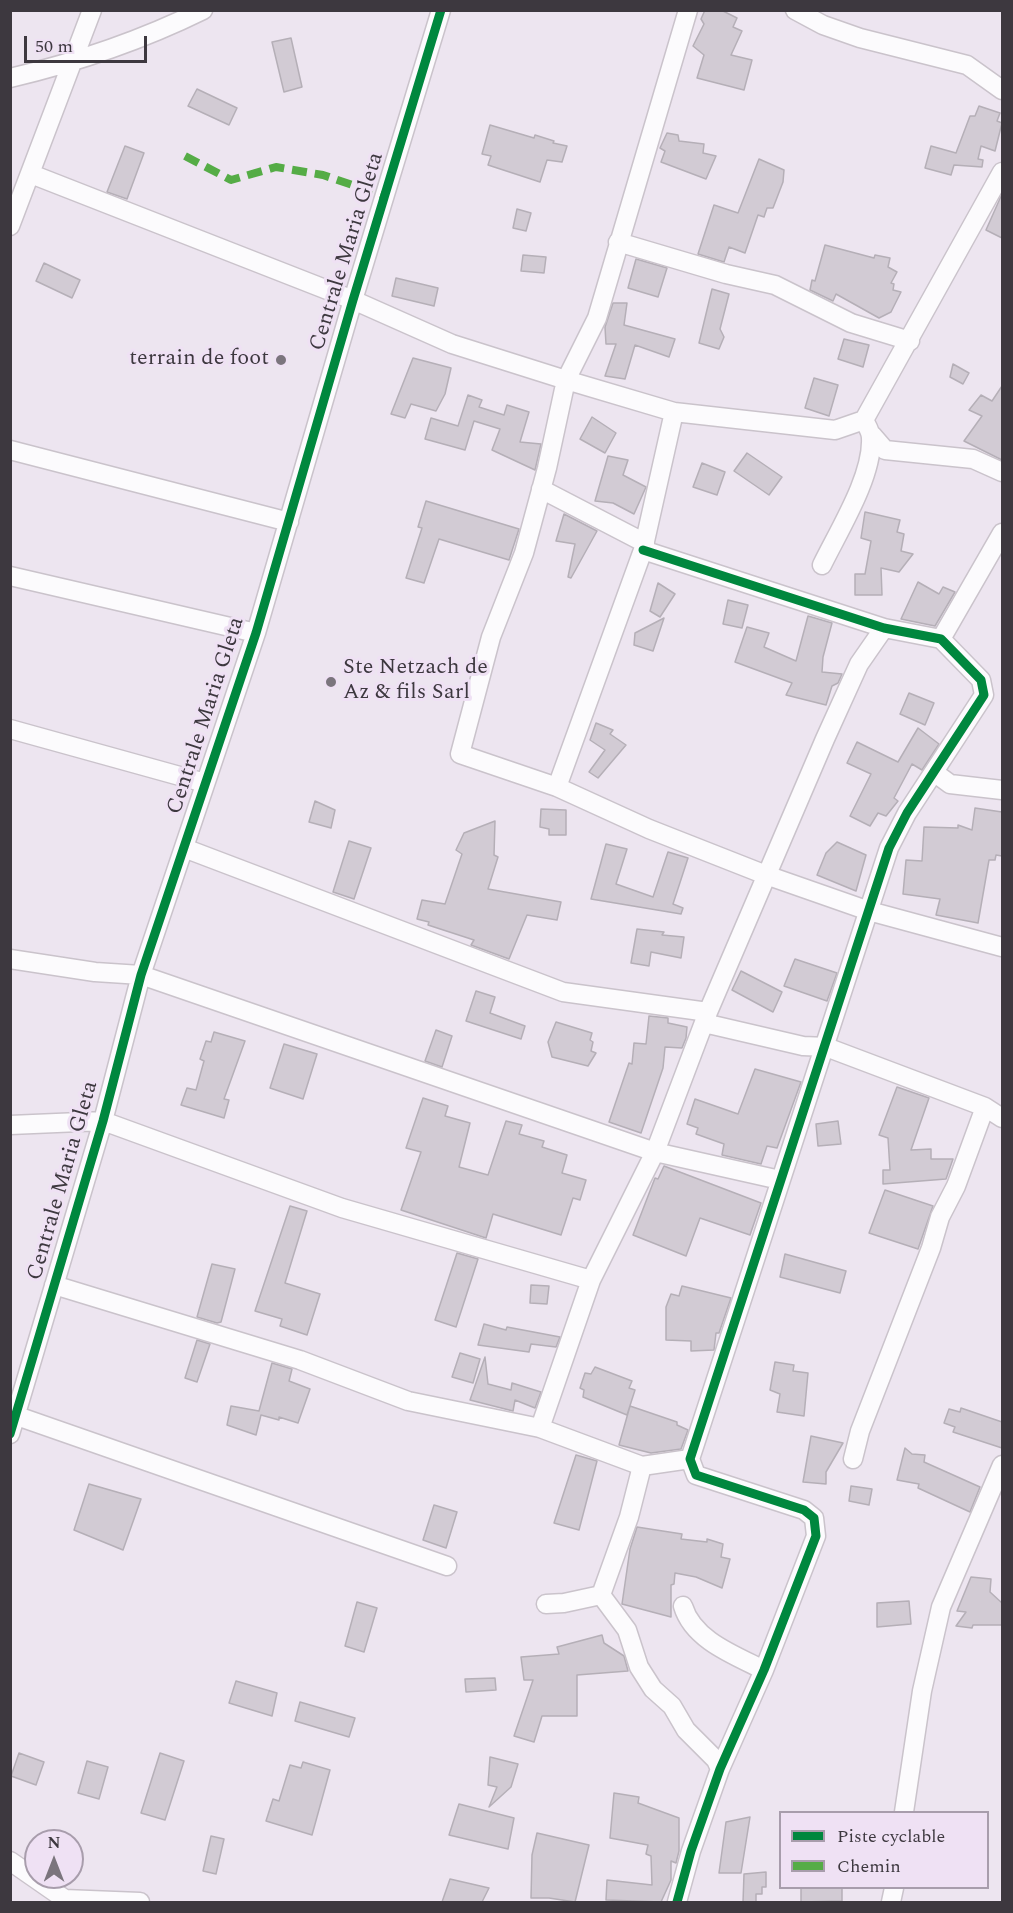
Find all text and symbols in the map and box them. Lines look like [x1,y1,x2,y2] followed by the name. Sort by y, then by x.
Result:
[27,24,150,62] scale bar
[35,33,73,60] text: 50 m
[305,150,391,354] street label: Centrale Maria Gleta
[129,347,269,373] place label: terrain de foot
[274,353,288,367] marker: terrain de foot
[163,614,251,818] street label: Centrale Maria Gleta
[343,656,488,708] place label: Ste Netzach de Az & fils Sarl
[324,675,338,689] marker: Ste Netzach de Az & fils Sarl
[23,1078,105,1284] street label: Centrale Maria Gleta
[779,1811,989,1889] legend
[837,1823,945,1850] text: Piste cyclable
[24,1829,84,1889] north arrow
[47,1831,61,1855] text: N
[837,1853,901,1880] text: Chemin

